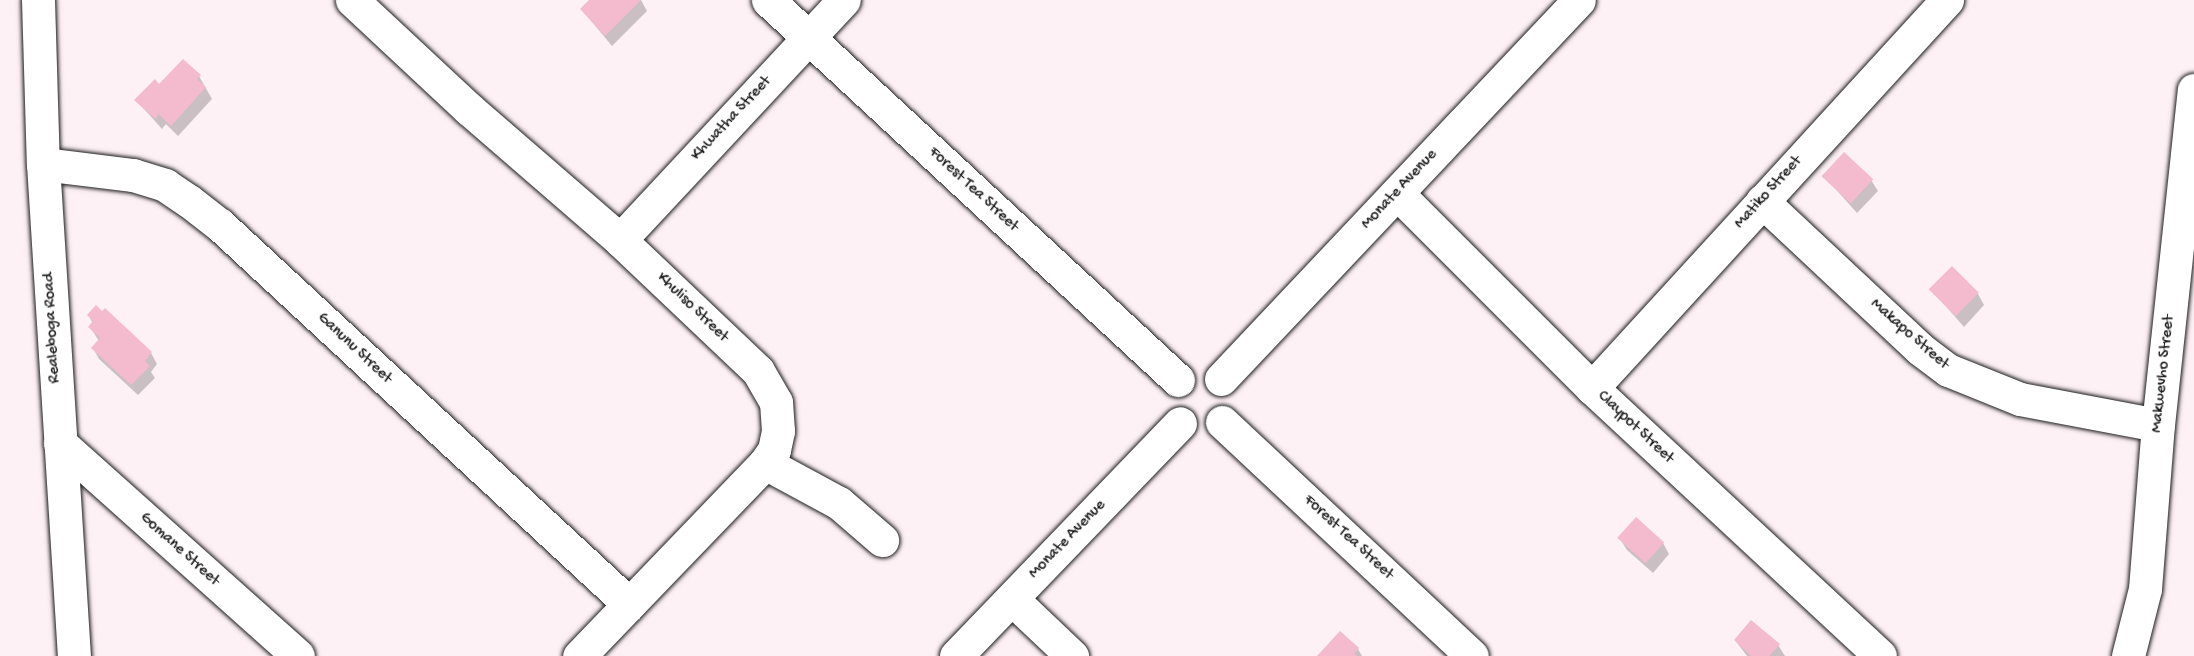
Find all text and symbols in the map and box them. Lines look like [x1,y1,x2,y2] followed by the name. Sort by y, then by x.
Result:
[688,73,776,165] street label: Khwatha Street
[924,143,1022,237] street label: Forest Tea Street
[1358,146,1442,234] street label: Monate Avenue
[1731,152,1807,234] street label: Matiko Street
[652,269,732,347] street label: Khuliso Street
[41,272,65,384] street label: Realeboga Road
[1865,295,1953,375] street label: Makapo Street
[312,309,396,389] street label: Ganunu Street
[2148,314,2180,434] street label: Makwevho Street
[1593,388,1677,468] street label: Claypot Street
[1299,491,1397,585] street label: Forest Tea Street
[1025,496,1111,584] street label: Monate Avenue
[135,509,223,591] street label: Gomane Street

